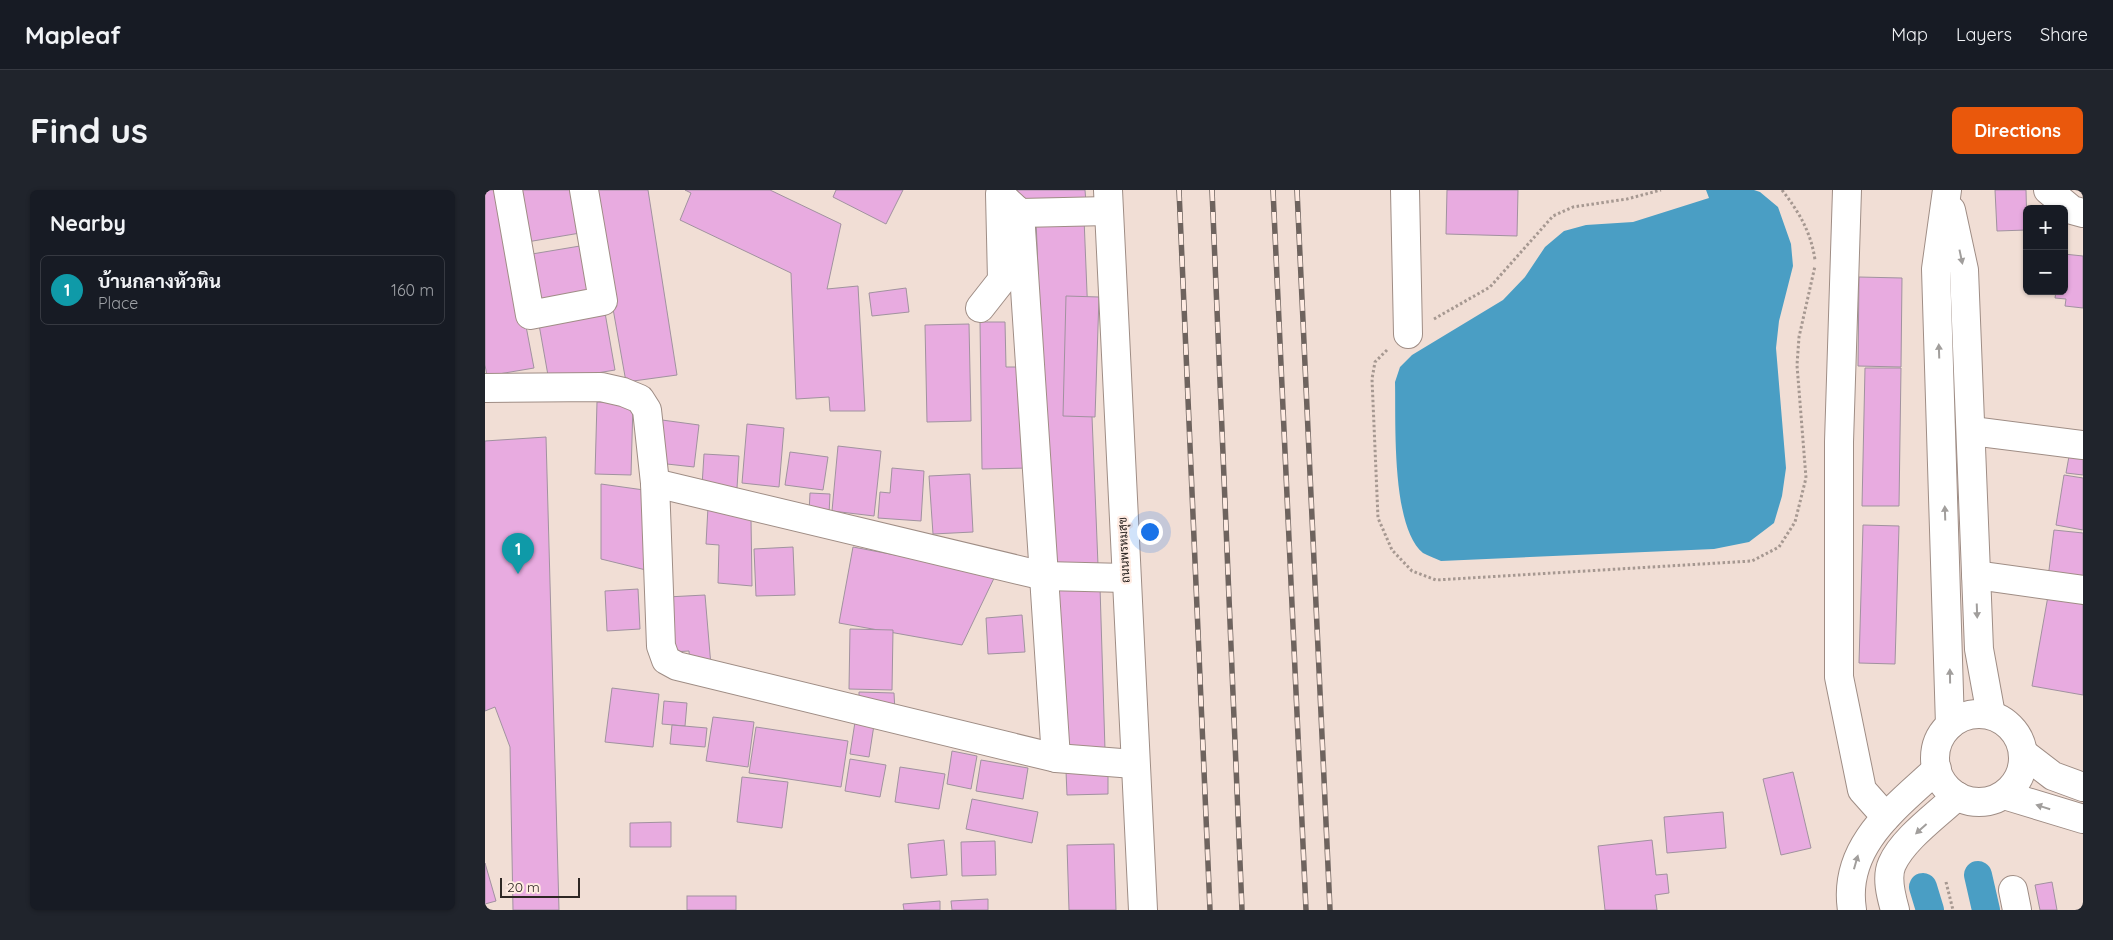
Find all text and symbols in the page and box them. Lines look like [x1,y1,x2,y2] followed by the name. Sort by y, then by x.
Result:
[25,20,121,50] text: Mapleaf
[1891,23,1928,46] text: Map
[1956,23,2012,46] text: Layers
[2040,23,2088,46] text: Share
[1952,107,2083,154] button: Directions
[30,108,148,152] text: Find us
[2023,205,2068,295] map controls
[2023,205,2068,250] button: +
[50,210,126,236] text: Nearby
[1958,249,1966,265] one-way arrow
[2023,250,2068,295] button: −
[98,269,221,293] text: บ้านกลางหัวหิน
[64,280,70,300] text: 1
[391,280,434,300] text: 160 m
[98,293,138,313] text: Place
[1935,343,1943,359] one-way arrow
[1940,505,1948,521] one-way arrow
[1114,517,1135,583] street label: ถนนพรหมสุข
[1137,519,1163,545] your location
[502,533,534,574] pin: 1
[1974,603,1982,619] one-way arrow
[1946,668,1954,684] one-way arrow
[2036,802,2051,810] one-way arrow
[1916,823,1928,835] one-way arrow
[1853,854,1861,869] one-way arrow
[500,875,580,898] scale bar
[507,878,540,896] text: 20 m

